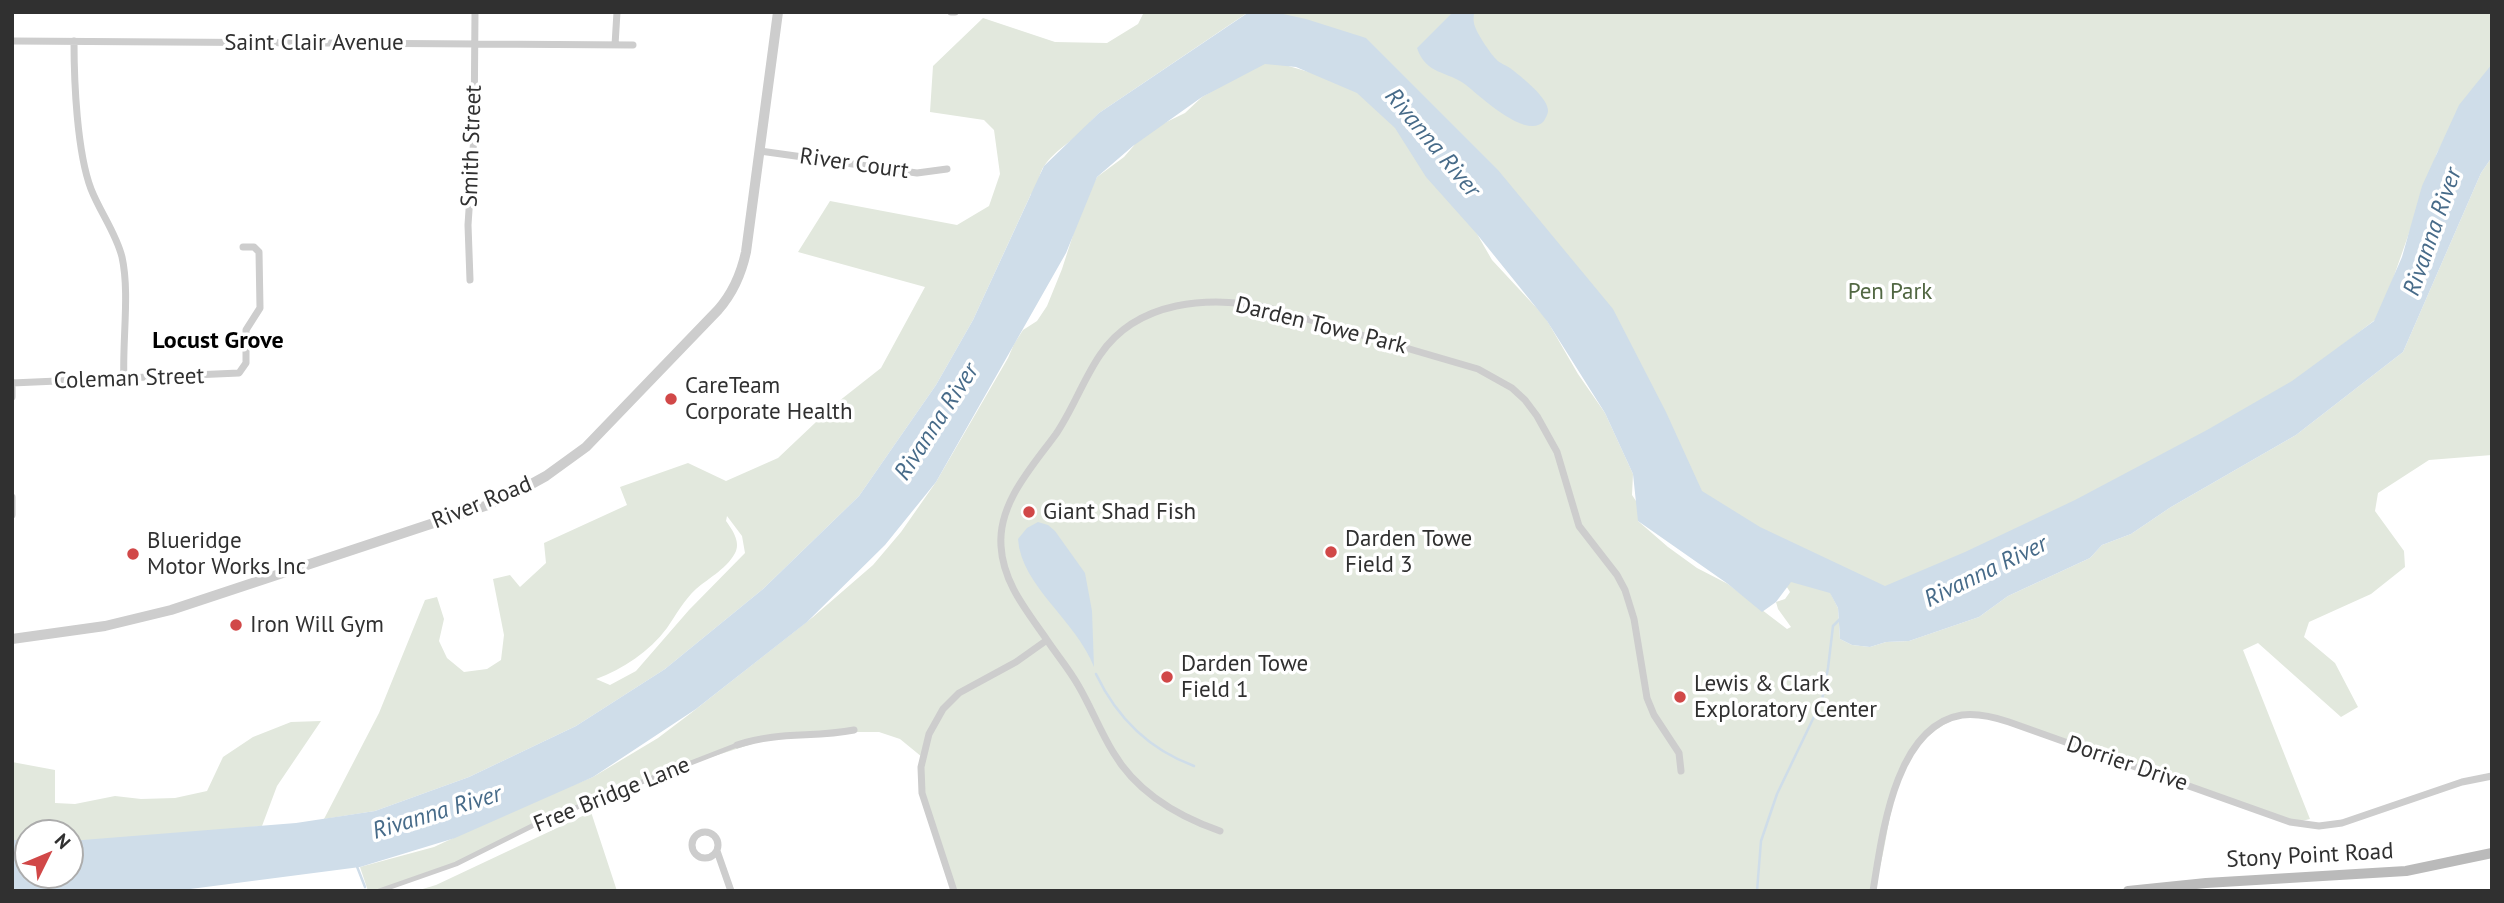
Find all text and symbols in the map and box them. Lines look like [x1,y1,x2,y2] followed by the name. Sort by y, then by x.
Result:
[224,29,404,57] street label: Saint Clair Avenue
[1378,83,1486,203] water label: Rivanna River
[456,84,488,208] street label: Smith Street
[798,143,910,185] street label: River Court
[2398,164,2468,300] water label: Rivanna River
[1848,278,1932,306] park label: Pen Park
[1232,291,1410,361] street label: Darden Towe Park
[152,327,284,355] district label: Locust Grove
[889,358,985,486] water label: Rivanna River
[53,363,205,395] street label: Coleman Street
[685,372,852,426] place label: CareTeam Corporate Health
[663,391,679,407] marker: CareTeam Corporate Health
[428,471,536,535] street label: River Road
[1043,498,1196,526] place label: Giant Shad Fish
[1021,504,1037,520] marker: Giant Shad Fish
[1345,525,1472,579] place label: Darden Towe Field 3
[147,527,306,581] place label: Blueridge Motor Works Inc
[1920,530,2052,614] water label: Rivanna River
[1323,544,1339,560] marker: Darden Towe Field 3
[125,546,141,562] marker: Blueridge Motor Works Inc
[250,611,384,639] place label: Iron Will Gym
[228,617,244,633] marker: Iron Will Gym
[1181,650,1308,704] place label: Darden Towe Field 1
[1159,669,1175,685] marker: Darden Towe Field 1
[1694,670,1877,724] place label: Lewis & Clark Exploratory Center
[1672,689,1688,705] marker: Lewis & Clark Exploratory Center
[2063,730,2191,798] street label: Dorrier Drive
[530,751,694,839] street label: Free Bridge Lane
[369,780,505,846] water label: Rivanna River
[14,819,84,889] north arrow
[50,828,76,854] text: N
[2226,838,2394,874] street label: Stony Point Road

